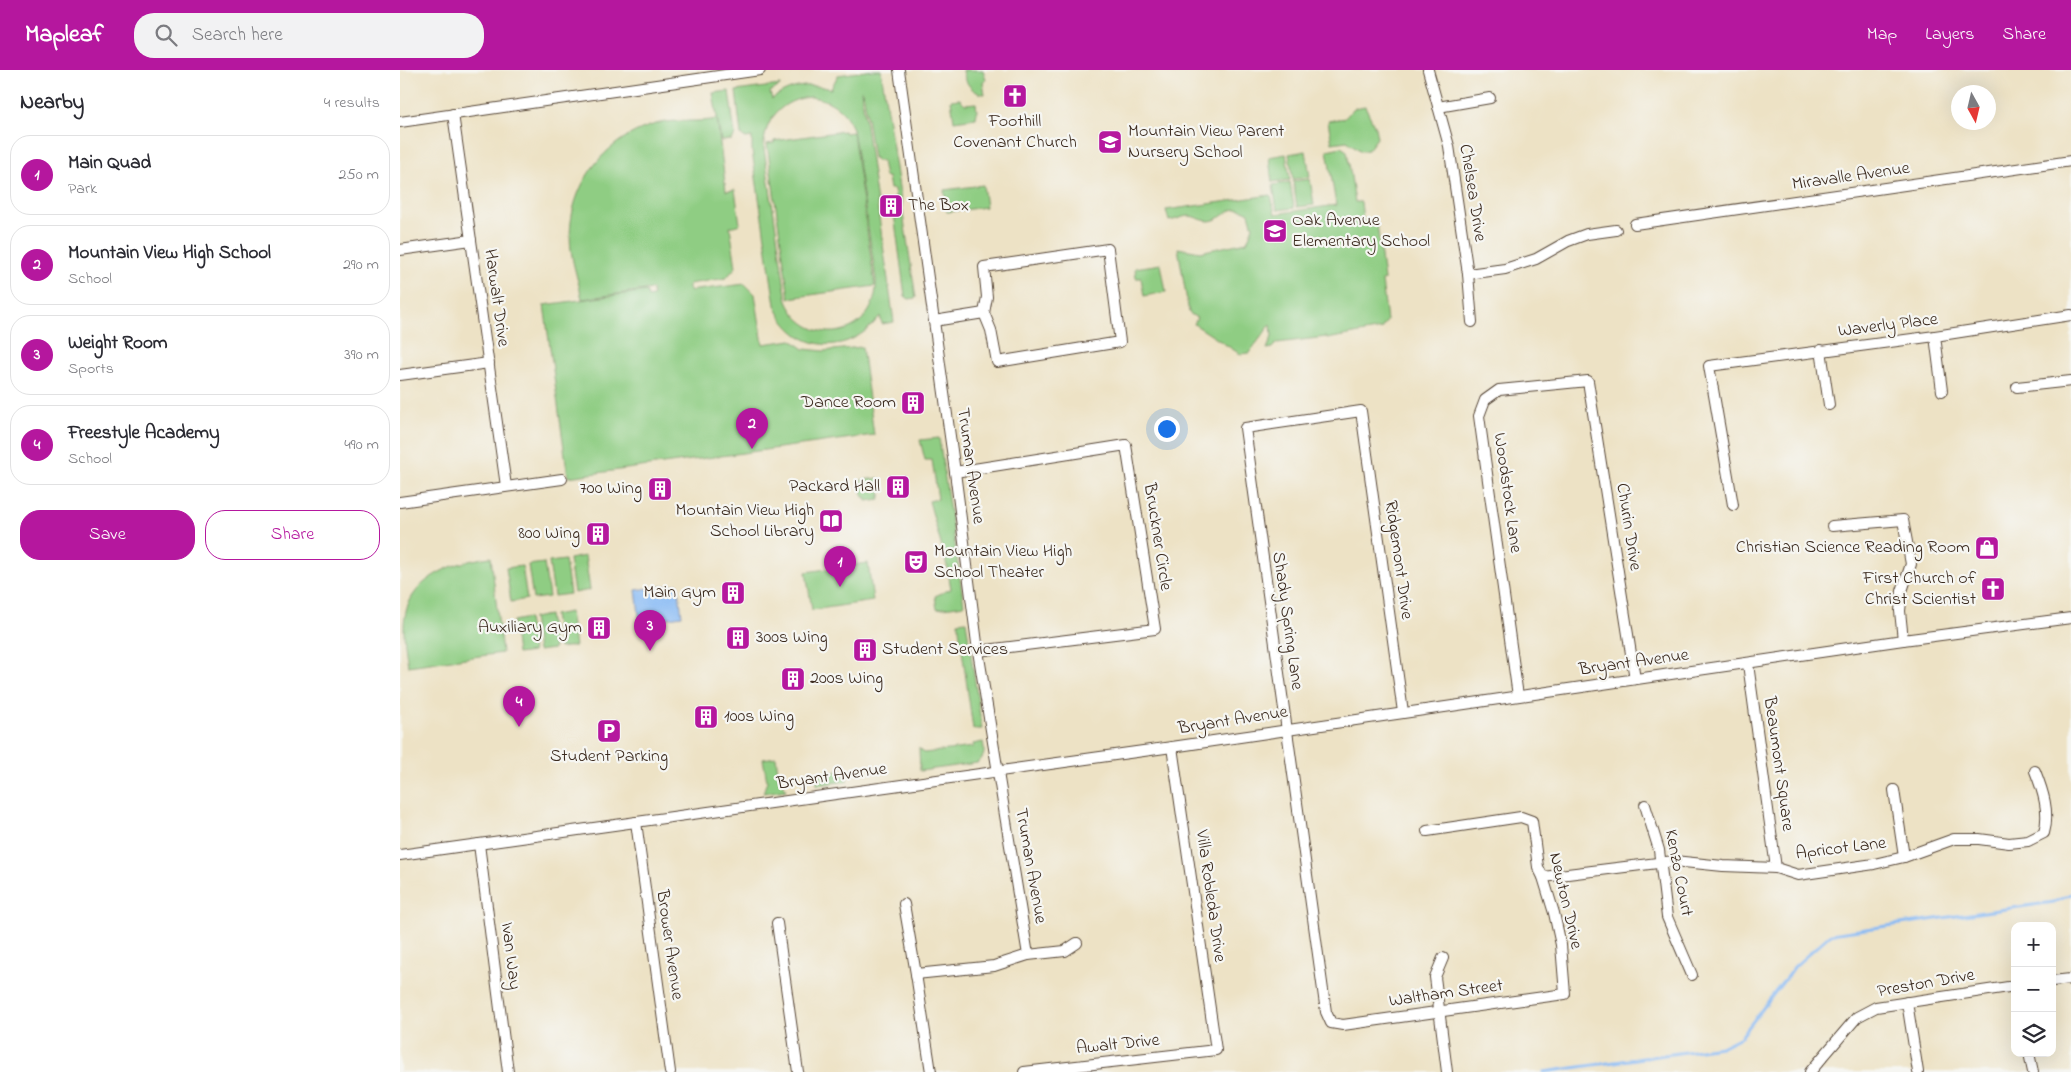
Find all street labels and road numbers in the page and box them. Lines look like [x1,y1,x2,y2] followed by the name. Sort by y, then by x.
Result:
[1451,142,1493,245] street label: Chelsea Drive
[1790,156,1912,198] street label: Miravalle Avenue
[476,247,516,349] street label: Harwalt Drive
[1837,307,1940,345] street label: Waverly Place
[949,406,991,527] street label: Truman Avenue
[1486,431,1528,556] street label: Woodstock Lane
[1136,480,1178,594] street label: Bruckner Circle
[1608,481,1648,574] street label: Churin Drive
[1376,499,1419,622] street label: Ridgemont Drive
[1263,550,1310,693] street label: Shady Spring Lane
[1576,642,1692,684] street label: Bryant Avenue
[1756,694,1800,834] street label: Beaumont Square
[1175,699,1291,743] street label: Bryant Avenue
[774,756,890,798] street label: Bryant Avenue
[1007,806,1053,927] street label: Truman Avenue
[1188,827,1232,965] street label: Villa Robleda Drive
[1657,827,1699,919] street label: Kenzo Court
[1794,830,1889,867] street label: Apricot Lane
[1541,850,1589,953] street label: Newton Drive
[648,887,690,1003] street label: Brower Avenue
[493,921,527,991] street label: Ivan Way
[1875,962,1978,1005] street label: Preston Drive
[1387,973,1505,1015] street label: Waltham Street
[1075,1028,1162,1062] street label: Awalt Drive

